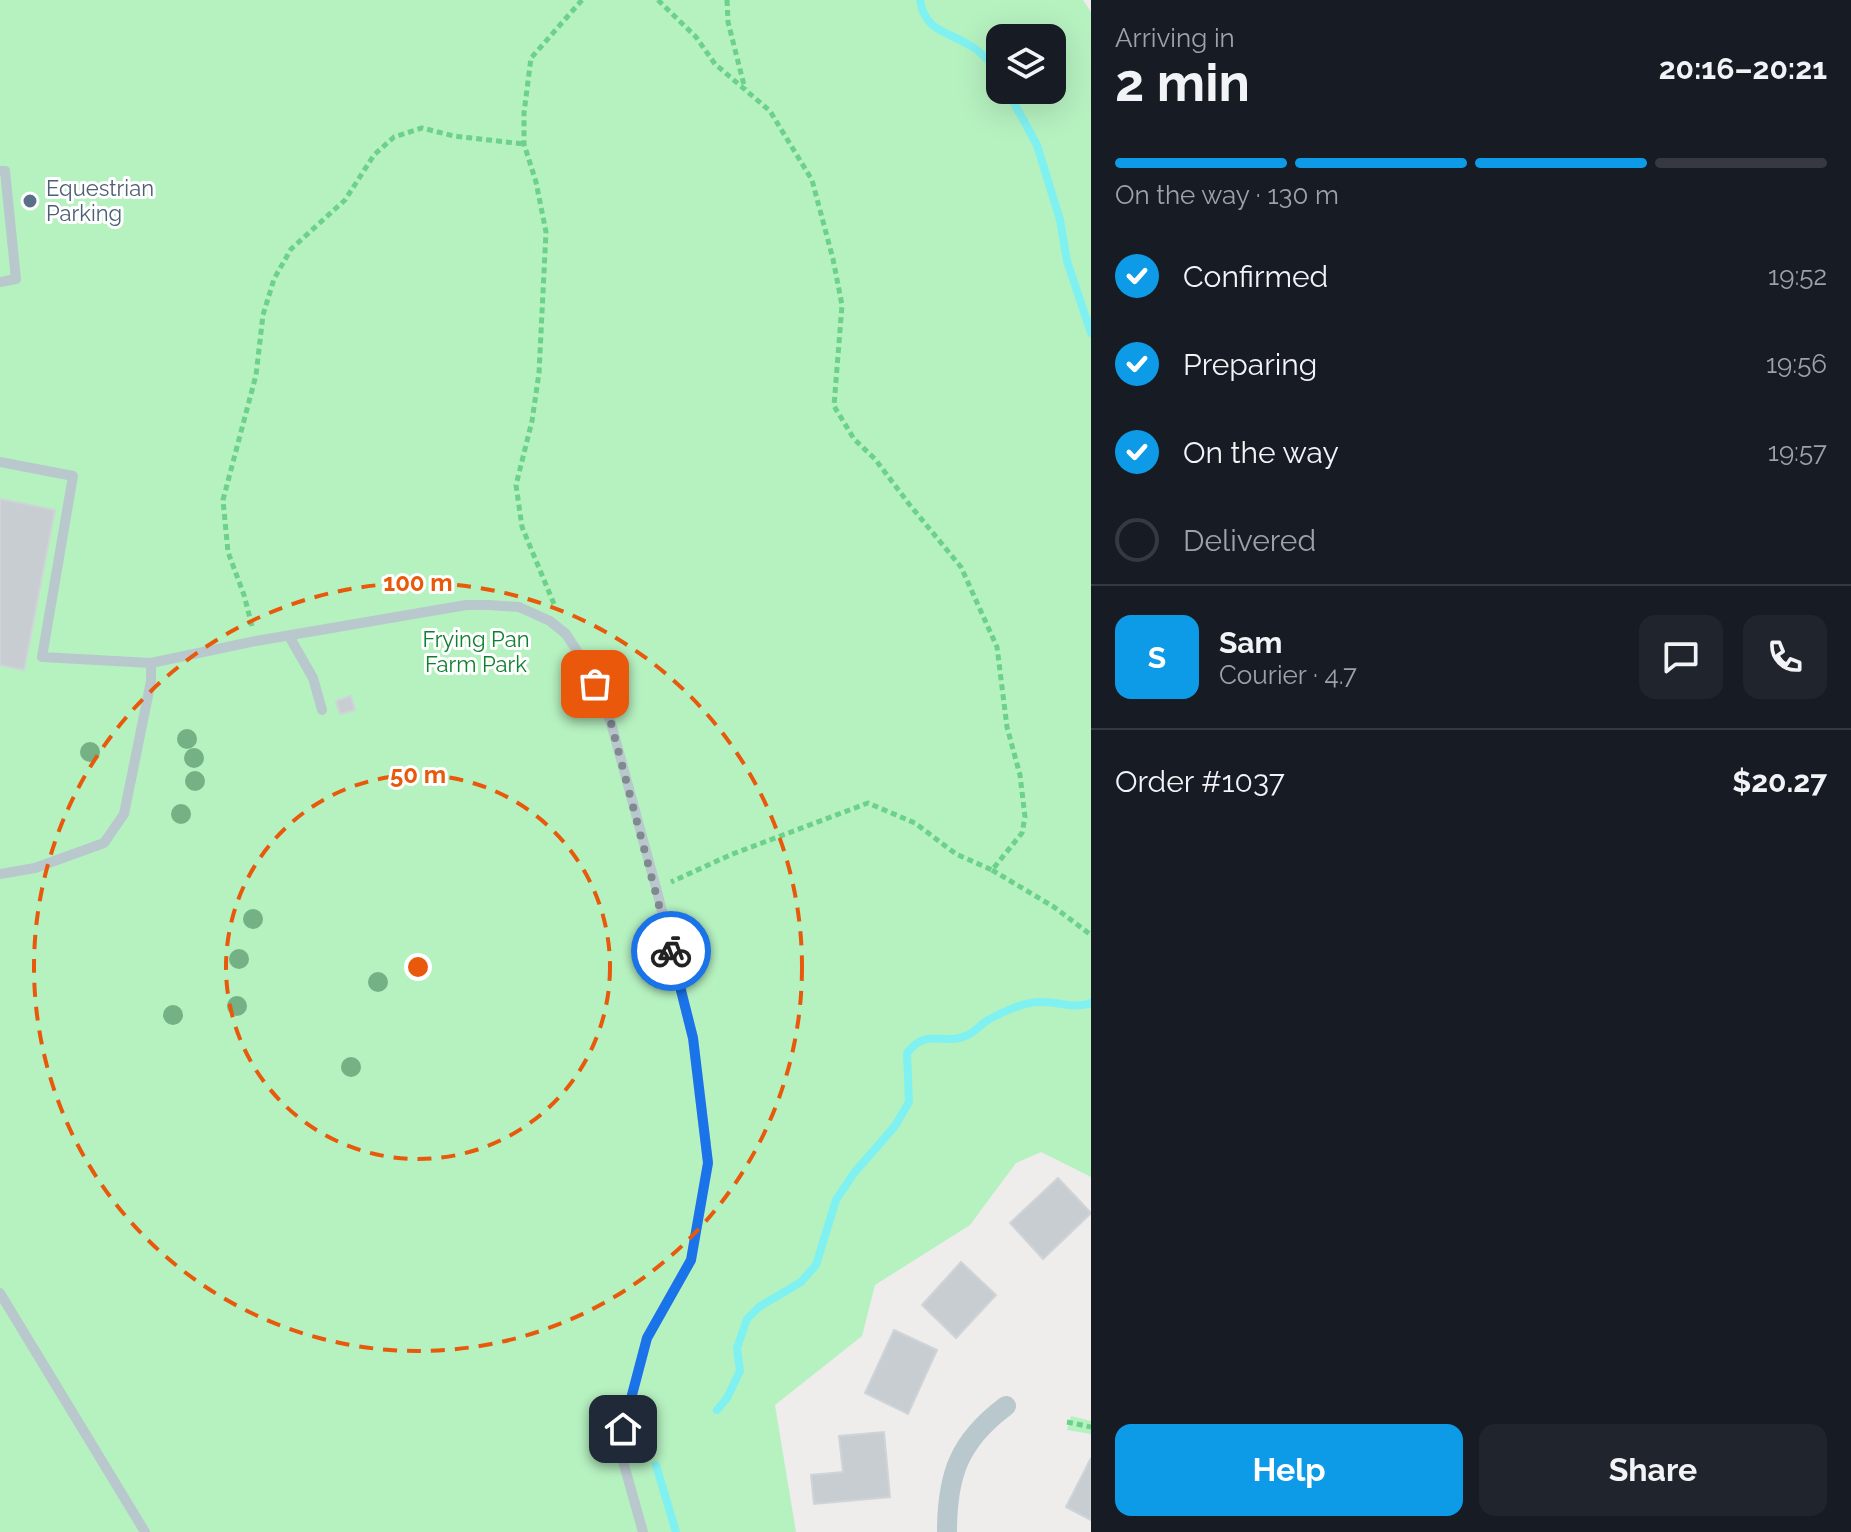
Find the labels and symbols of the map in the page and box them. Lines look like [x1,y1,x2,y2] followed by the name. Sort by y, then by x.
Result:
[46,175,154,226] place label: Equestrian Parking
[21,192,39,210] marker: Equestrian Parking
[383,568,453,597] text: 100 m
[423,626,529,677] park label: Frying Pan Farm Park
[561,650,629,718] pin
[390,760,446,789] text: 50 m
[631,911,711,991] courier
[404,953,432,981] centre of rings
[589,1395,657,1463] pin

